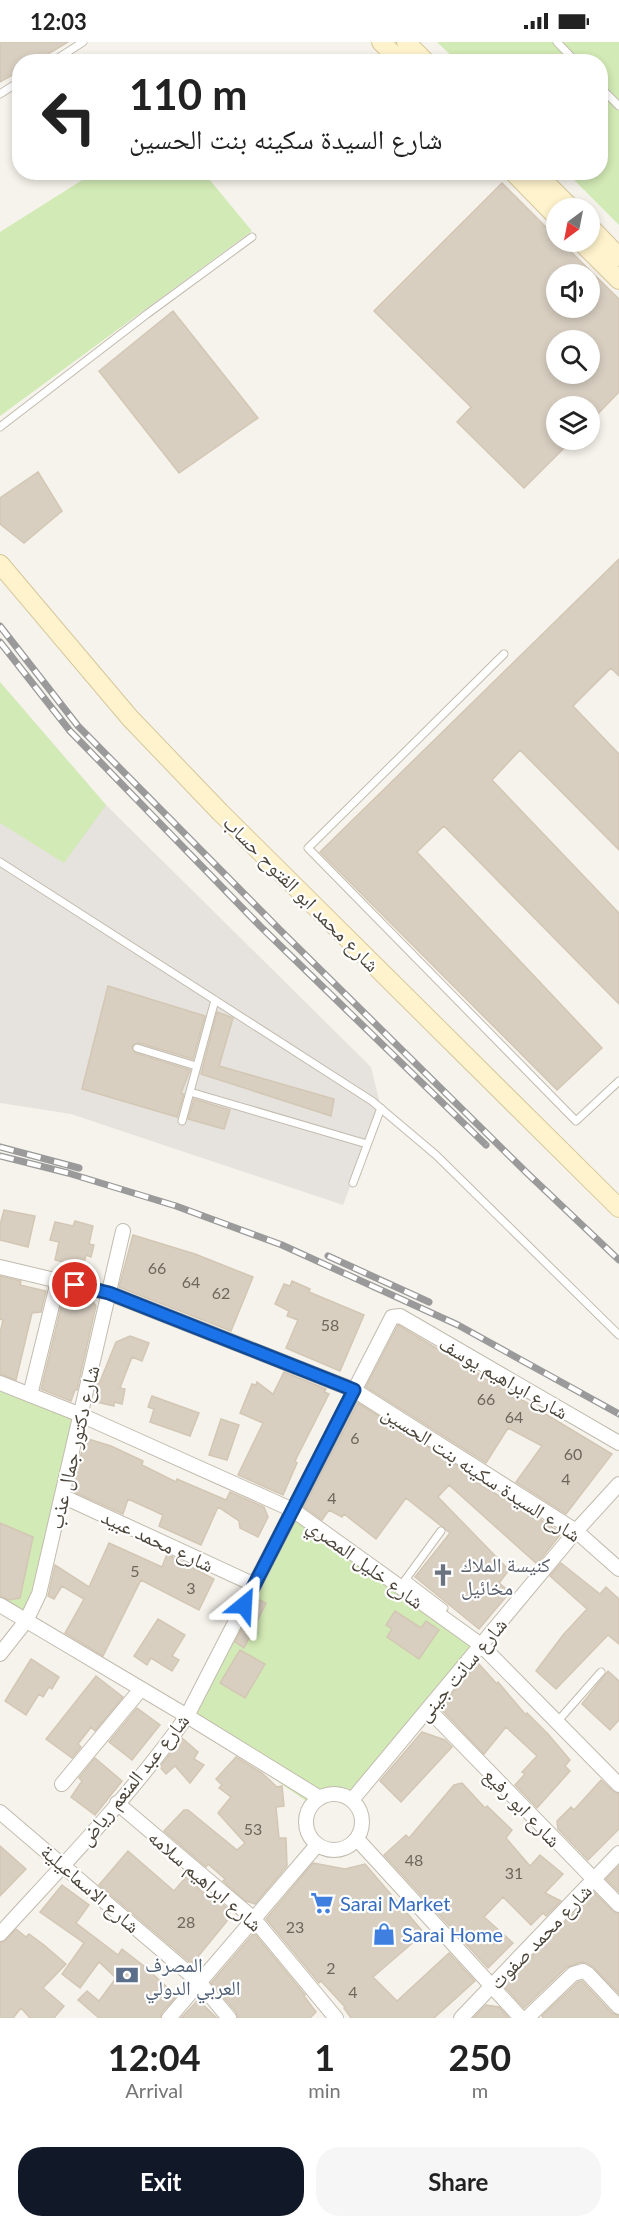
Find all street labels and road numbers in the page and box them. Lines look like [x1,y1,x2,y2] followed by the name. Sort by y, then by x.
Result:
[218,810,385,977] street label: شارع محمد ابو الفتوح حساب
[434,1330,573,1426] street label: شارع ابراهيم يوسف
[43,1363,105,1532] street label: شارع دكتور جمال عذب
[377,1400,586,1548] street label: شارع السيدة سكينه بنت الحسين
[97,1504,218,1578] street label: شارع محمد عبيد
[300,1513,429,1617] street label: شارع خليل المصري
[411,1612,513,1727] street label: شارع سانت جينى
[73,1708,196,1852] street label: شارع عبد المنعم رياض
[478,1762,567,1853] street label: شارع ابو رفيع
[142,1824,268,1938] street label: شارع ابراهيم سلامه
[35,1839,145,1939] street label: شارع الاسماعيلية
[484,1878,598,1995] street label: شارع محمد صفوت

